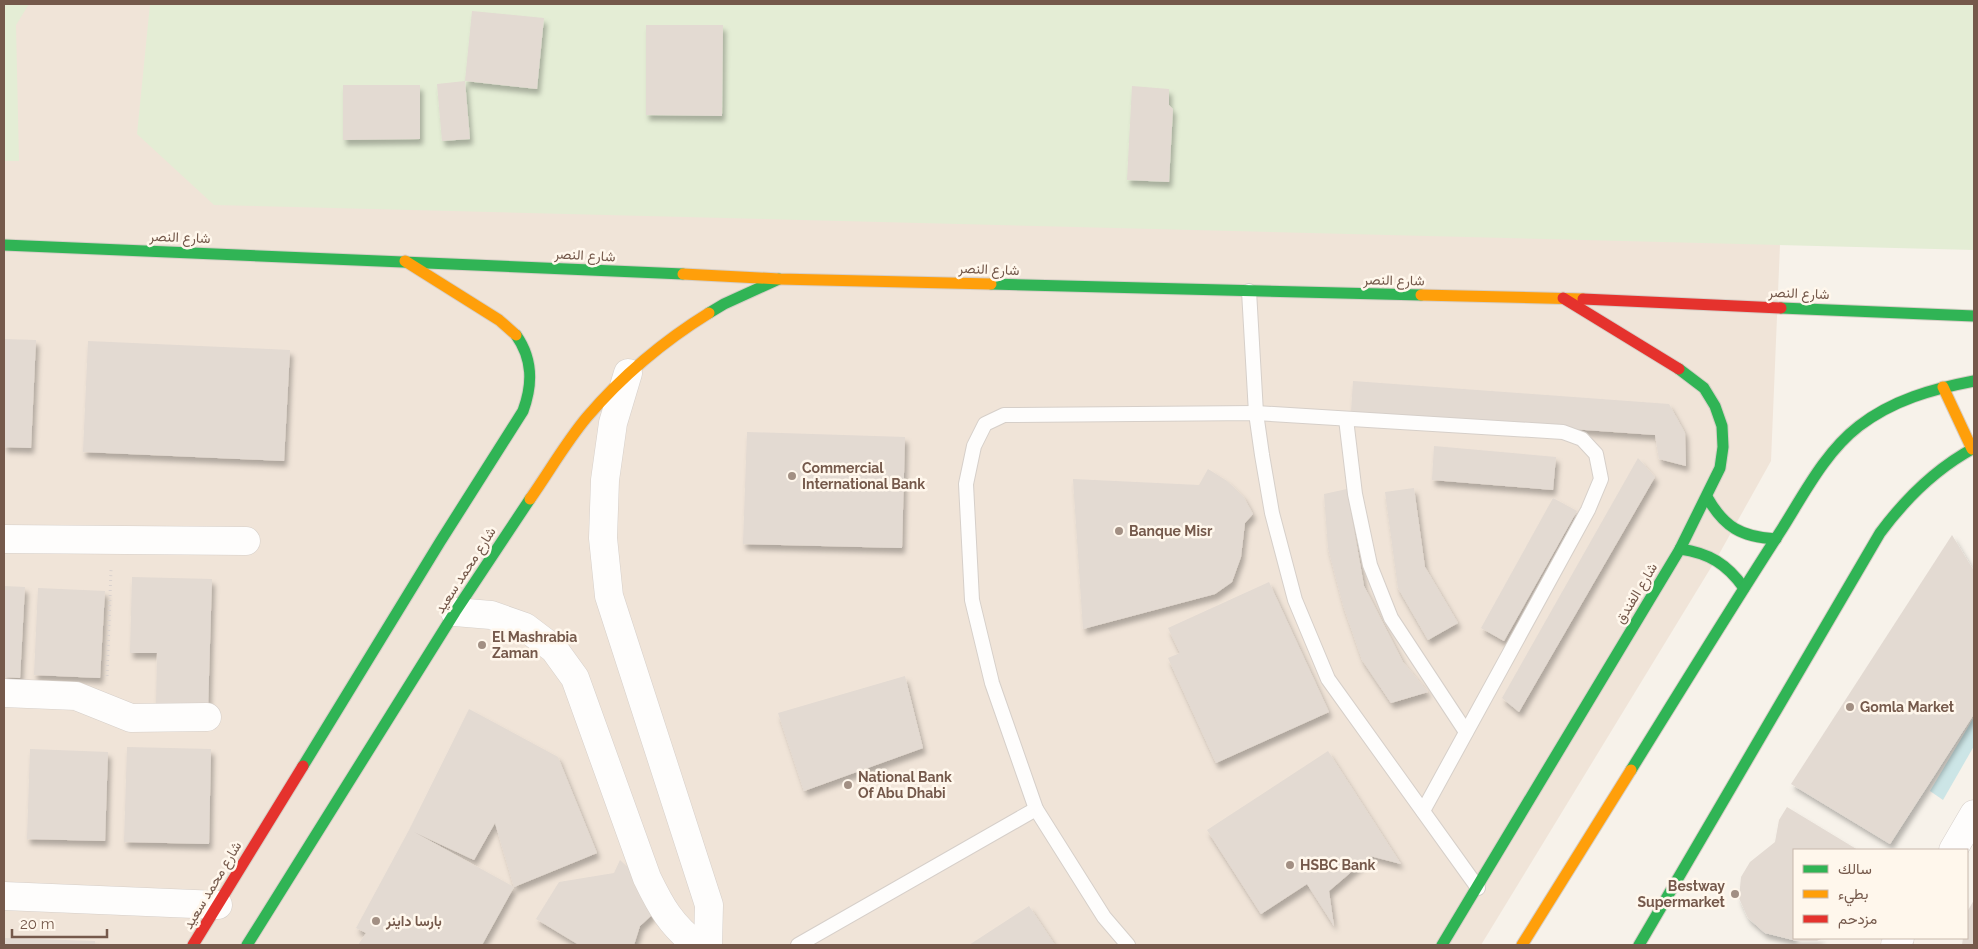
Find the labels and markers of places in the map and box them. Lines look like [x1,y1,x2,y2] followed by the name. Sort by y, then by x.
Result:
[802,460,925,492] place label: Commercial International Bank
[786,470,798,482] marker: Commercial International Bank
[1129,523,1213,539] place label: Banque Misr
[1113,525,1125,537] marker: Banque Misr
[492,629,577,661] place label: El Mashrabia Zaman
[476,639,488,651] marker: El Mashrabia Zaman
[1860,699,1955,715] place label: Gomla Market
[1844,701,1856,713] marker: Gomla Market
[858,769,952,801] place label: National Bank Of Abu Dhabi
[842,779,854,791] marker: National Bank Of Abu Dhabi
[1300,857,1376,873] place label: HSBC Bank
[1284,859,1296,871] marker: HSBC Bank
[1638,878,1726,910] place label: Bestway Supermarket
[1729,888,1741,900] marker: Bestway Supermarket
[385,913,442,930] place label: بارسا داينر
[370,915,382,927] marker: بارسا داينر

